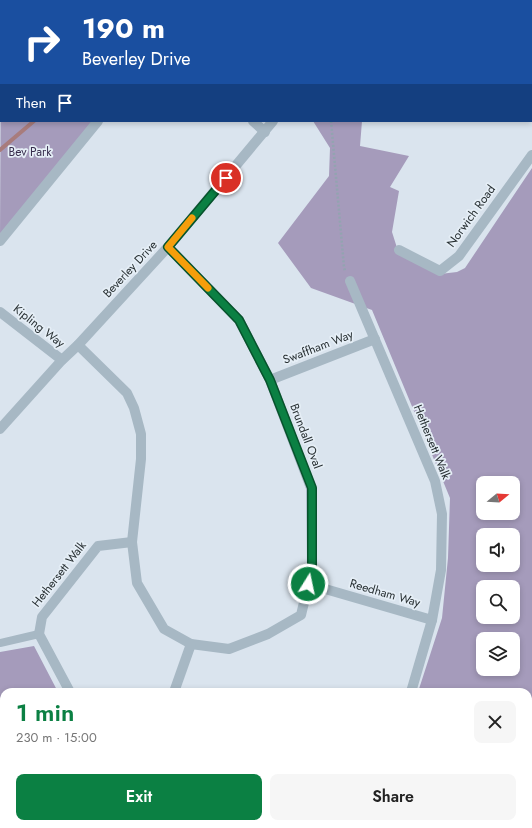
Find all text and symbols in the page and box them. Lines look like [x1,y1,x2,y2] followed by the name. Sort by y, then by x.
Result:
[82,8,165,49] text: 190 m
[16,16,68,68] icon: right
[82,46,191,72] text: Beverley Drive
[16,92,46,114] text: Then
[54,92,76,114] icon: arrive
[9,143,52,161] park label: Bev Park
[209,161,243,195] pin
[215,167,237,189] icon: arrive
[442,181,500,251] street label: Norwich Road
[99,236,161,302] street label: Beverley Drive
[9,300,69,352] street label: Kipling Way
[280,325,356,369] street label: Swaffham Way
[285,401,327,471] street label: Brundall Oval
[409,402,455,483] street label: Hethersett Walk
[476,476,520,520] north arrow
[476,476,520,676] map controls
[476,528,520,572] button: sound
[28,537,91,611] street label: Hethersett Walk
[287,563,329,605] position arrow
[348,574,423,612] street label: Reedham Way
[476,580,520,624] button: search
[476,632,520,676] button: layers
[16,695,74,730] text: 1 min
[474,701,516,743] button: close
[16,728,97,747] text: 230 m · 15:00
[16,774,262,820] button: Exit
[270,774,516,820] button: Share

